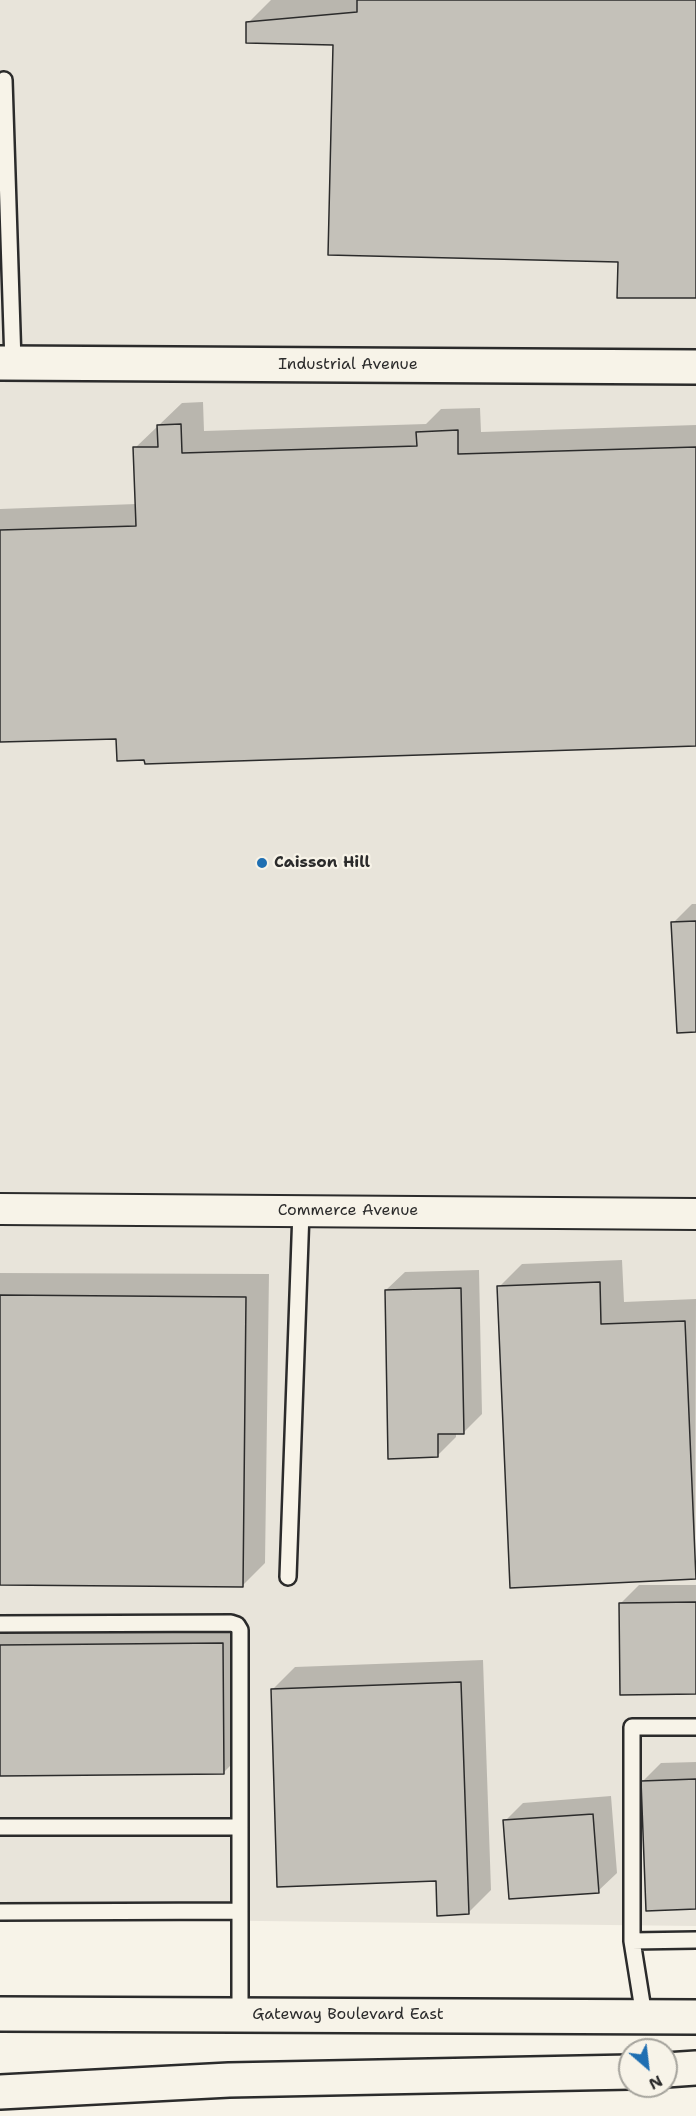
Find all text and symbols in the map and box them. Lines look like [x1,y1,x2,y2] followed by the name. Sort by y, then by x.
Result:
[278,355,418,375] street label: Industrial Avenue
[274,853,370,873] place label: Caisson Hill
[255,856,269,870] marker: Caisson Hill
[278,1201,418,1221] street label: Commerce Avenue
[252,2005,444,2025] street label: Gateway Boulevard East
[618,2038,678,2098] north arrow
[645,2070,666,2095] text: N

